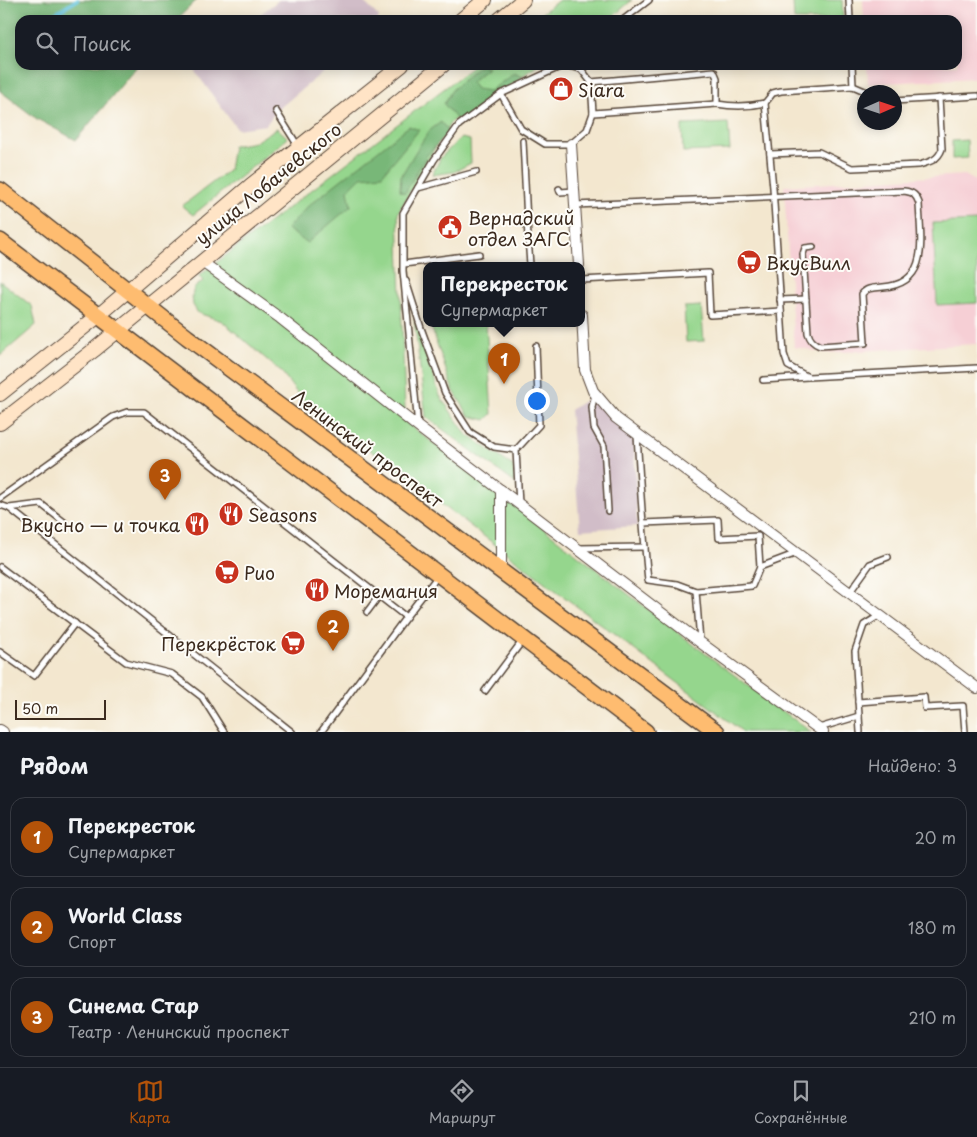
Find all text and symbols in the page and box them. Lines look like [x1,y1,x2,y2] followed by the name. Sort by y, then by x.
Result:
[15,15,962,70] search box
[33,29,61,57] icon: search
[73,29,131,57] text: Поиск
[548,76,574,102] shop icon: Siara
[578,76,625,103] place label: Siara
[857,85,902,130] north arrow
[189,115,347,251] street label: улица Лобачевского
[468,204,574,252] place label: Вернадский отдел ЗАГС
[437,214,463,240] public building icon: Вернадский отдел ЗАГС
[736,249,762,275] supermarket icon: ВкусВилл
[766,249,851,276] place label: ВкусВилл
[423,262,585,327] popup
[440,269,568,297] text: Перекресток
[440,297,547,321] text: Супермаркет
[488,343,520,384] pin: 1
[287,382,449,514] street label: Ленинский проспект
[524,388,550,414] your location
[149,459,181,500] pin: 3
[218,501,244,527] restaurant icon: Seasons
[248,501,317,528] place label: Seasons
[20,511,181,538] place label: Вкусно — и точка
[184,511,210,537] restaurant icon: Вкусно — и точка
[214,559,240,585] supermarket icon: Рио
[244,559,275,586] place label: Рио
[304,577,330,603] restaurant icon: Моремания
[334,577,438,604] place label: Моремания
[317,610,349,651] pin: 2
[161,630,276,657] place label: Перекрёсток
[280,630,306,656] supermarket icon: Перекрёсток
[15,697,106,720] scale bar
[22,698,58,719] text: 50 m
[20,749,88,781] text: Рядом
[868,753,957,777] text: Найдено: 3
[68,811,195,839] text: Перекресток
[33,825,41,849] text: 1
[915,825,956,849] text: 20 m
[68,839,175,863] text: Супермаркет
[68,901,182,929] text: World Class
[31,915,43,939] text: 2
[908,915,956,939] text: 180 m
[68,929,116,953] text: Спорт
[68,991,199,1019] text: Синема Стар
[32,1005,42,1029] text: 3
[908,1005,956,1029] text: 210 m
[68,1019,289,1043] text: Театр · Ленинский проспект
[129,1077,170,1128] tab: Карта
[429,1077,495,1128] tab: Маршрут
[754,1077,848,1128] tab: Сохранённые

